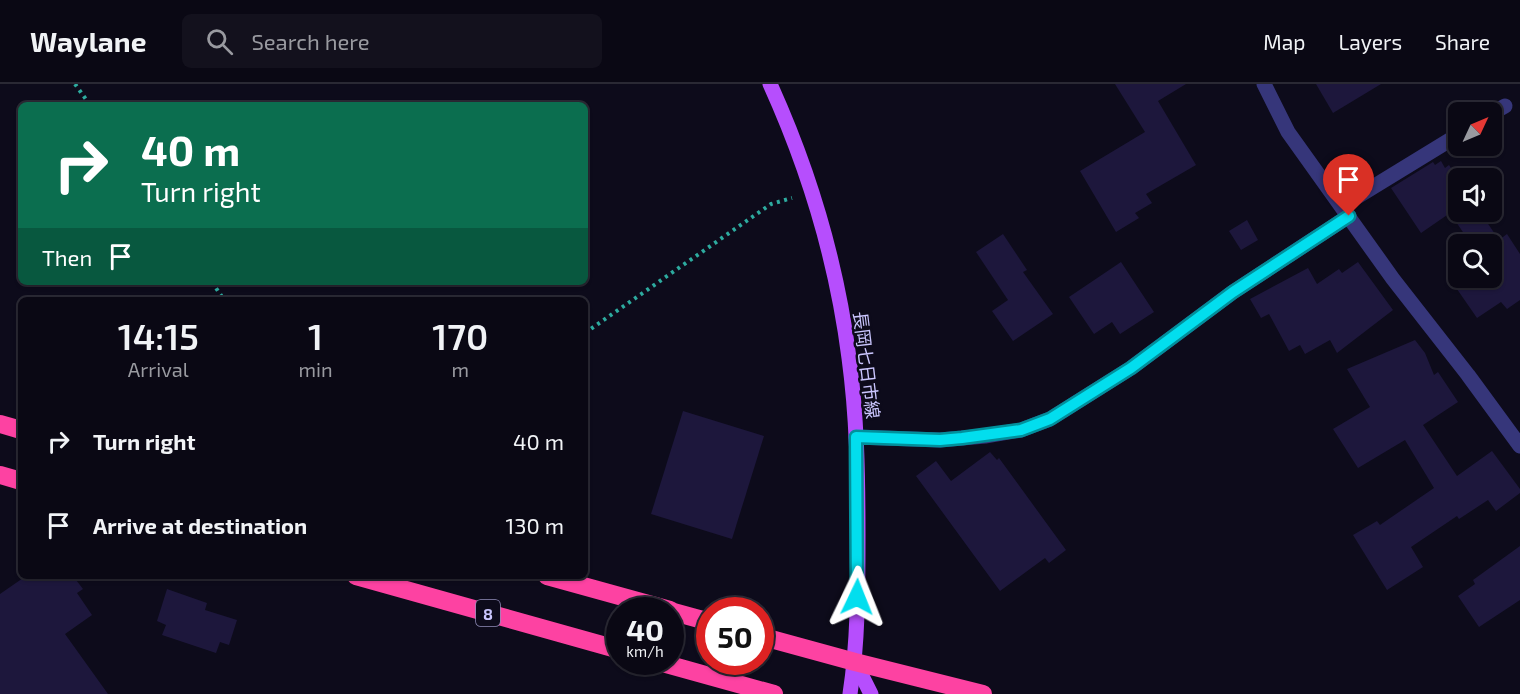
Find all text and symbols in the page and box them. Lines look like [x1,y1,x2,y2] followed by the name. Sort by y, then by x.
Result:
[182,14,602,68] search box
[30,24,146,58] text: Waylane
[203,25,236,58] icon: search
[251,28,370,54] text: Search here
[1263,29,1305,54] text: Map
[1338,29,1402,54] text: Layers
[1435,29,1490,54] text: Share
[1448,102,1502,156] north arrow
[1448,102,1502,288] map controls
[141,124,240,174] text: 40 m
[42,126,120,204] icon: right
[1323,154,1374,216] pin
[1332,163,1365,196] icon: arrive
[1448,168,1502,222] button: sound
[141,175,261,207] text: Turn right
[1448,234,1502,288] button: search
[104,240,137,273] icon: arrive
[42,244,92,270] text: Then
[850,310,884,420] street label: 長岡七日市線
[118,314,199,357] text: 14:15
[308,314,323,357] text: 1
[432,314,488,357] text: 170
[128,357,189,381] text: Arrival
[299,357,333,381] text: min
[452,357,469,381] text: m
[42,425,75,458] icon: right
[93,428,195,454] text: Turn right
[513,428,564,454] text: 40 m
[42,509,75,542] icon: arrive
[93,512,307,538] text: Arrive at destination
[506,512,564,538] text: 130 m
[825,565,889,629] position arrow
[696,597,774,675] speed limit sign: 50
[476,600,500,626] road number: 8
[626,611,664,647] text: 40
[626,642,664,660] text: km/h

